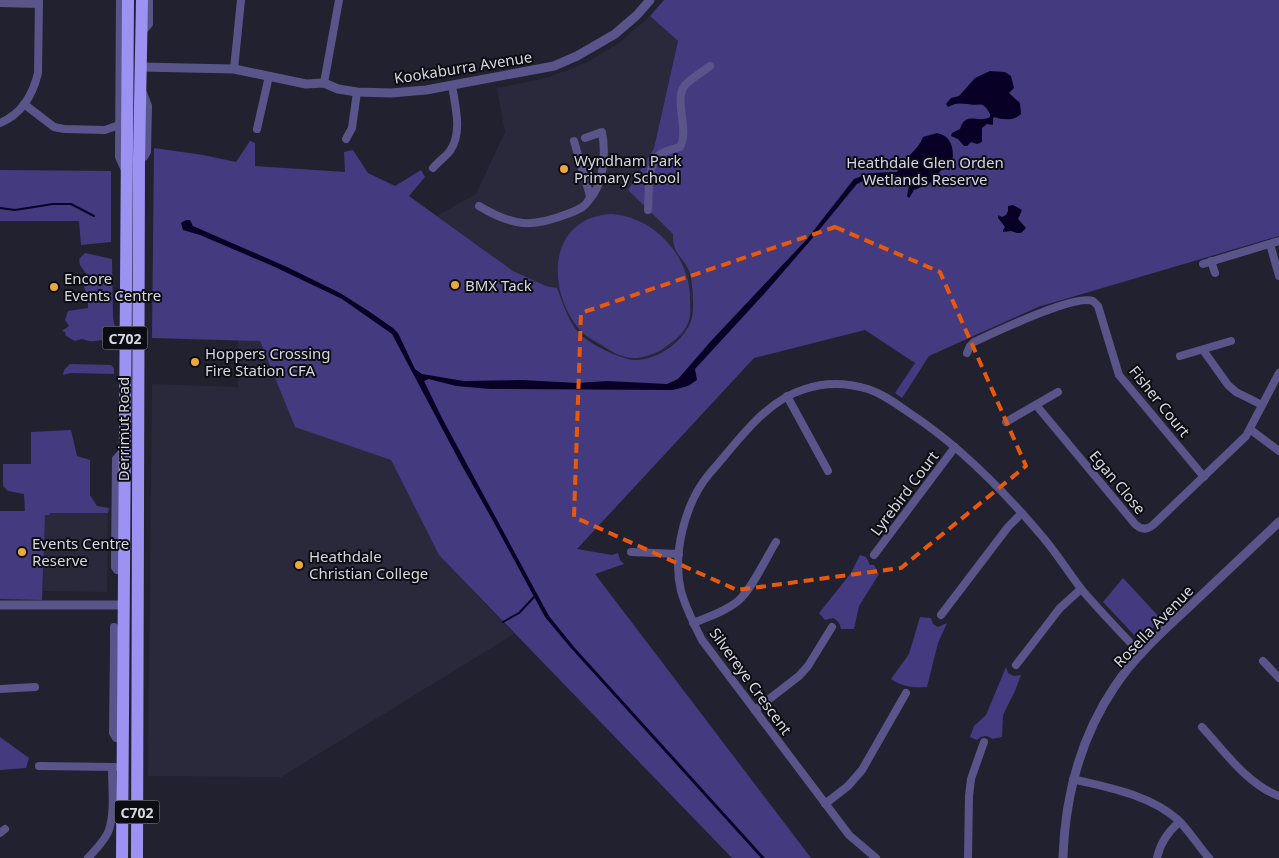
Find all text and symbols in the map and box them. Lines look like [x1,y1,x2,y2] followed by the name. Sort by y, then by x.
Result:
[393,46,533,88] street label: Kookaburra Avenue
[574,150,681,187] place label: Wyndham Park Primary School
[846,152,1004,189] park label: Heathdale Glen Orden Wetlands Reserve
[558,163,570,175] marker: Wyndham Park Primary School
[64,268,161,305] place label: Encore Events Centre
[465,275,532,295] place label: BMX Tack
[449,279,461,291] marker: BMX Tack
[48,281,60,293] marker: Encore Events Centre
[102,326,148,349] road number: C702
[205,343,331,380] place label: Hoppers Crossing Fire Station CFA
[189,356,201,368] marker: Hoppers Crossing Fire Station CFA
[1125,361,1195,441] street label: Fisher Court
[113,377,133,481] street label: Derrimut Road
[865,446,943,540] street label: Lyrebird Court
[1086,446,1150,518] street label: Egan Close
[32,533,129,570] place label: Events Centre Reserve
[16,546,28,558] marker: Events Centre Reserve
[309,546,428,583] place label: Heathdale Christian College
[293,559,305,571] marker: Heathdale Christian College
[1109,581,1197,671] street label: Rosella Avenue
[705,624,797,739] street label: Silvereye Crescent
[114,800,160,824] road number: C702

